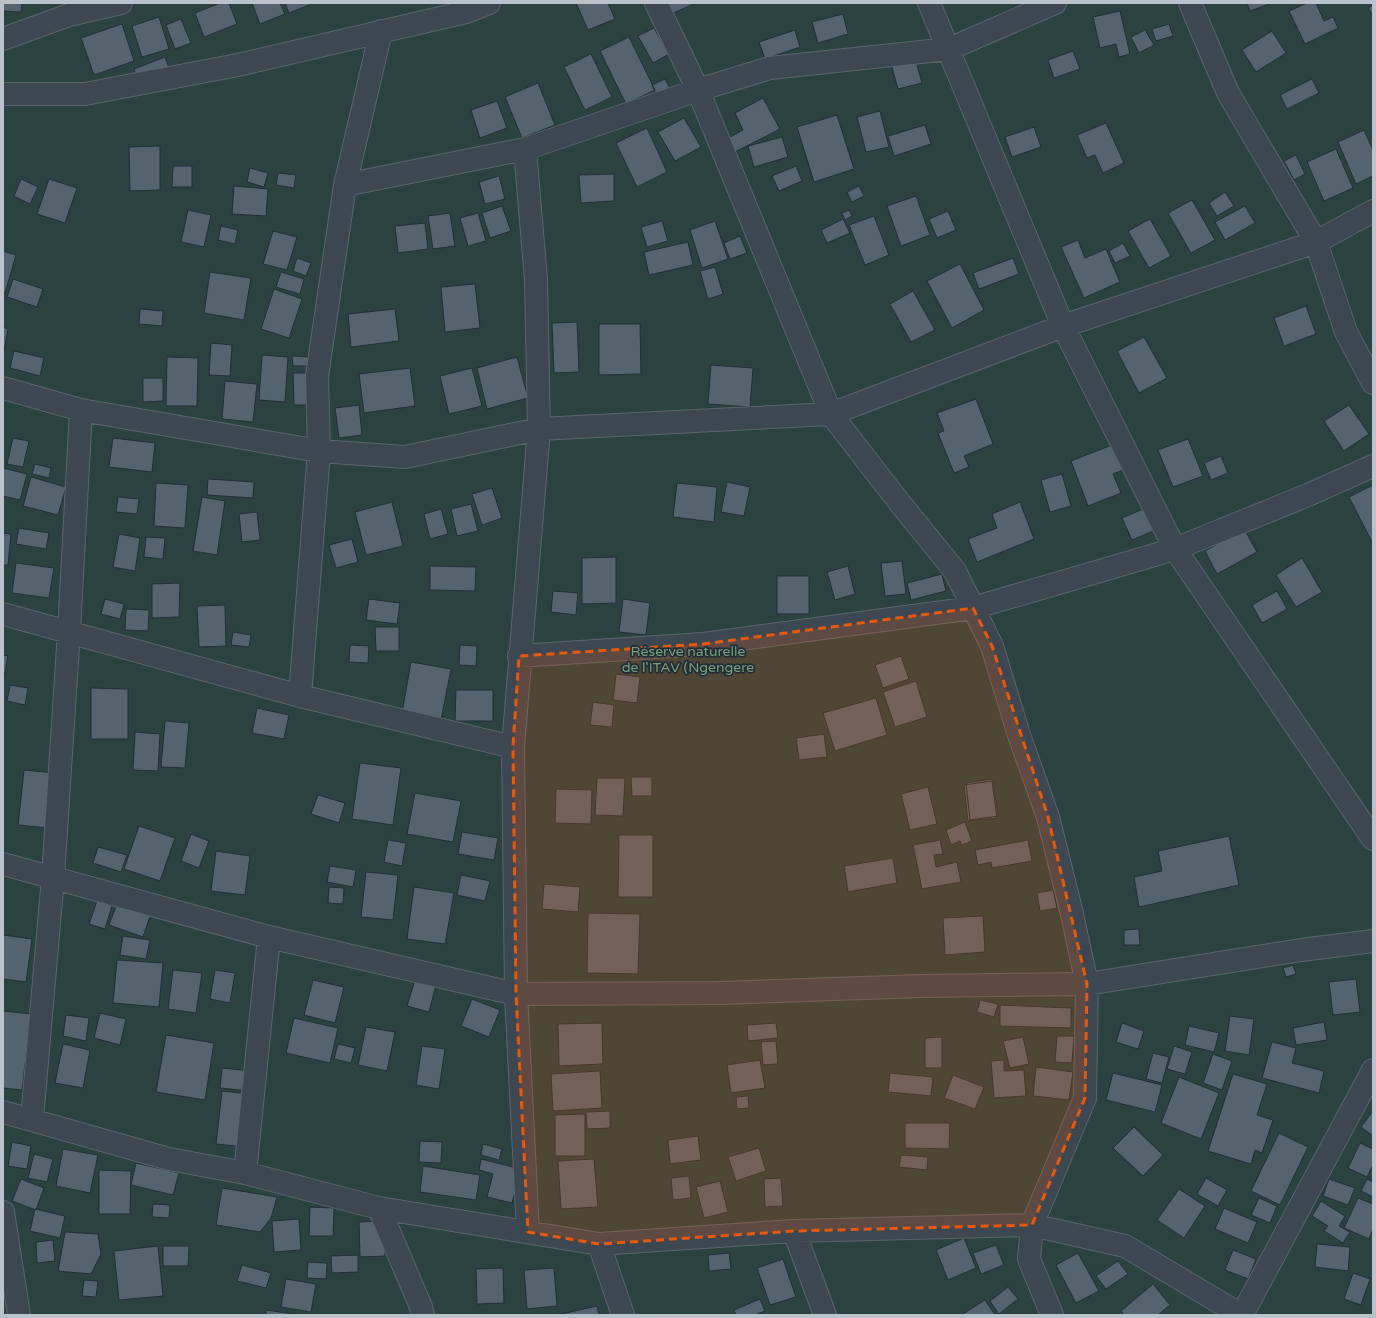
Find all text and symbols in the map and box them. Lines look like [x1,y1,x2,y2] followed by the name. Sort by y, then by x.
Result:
[622,643,754,676] park label: Réserve naturelle de l'ITAV (Ngengere

